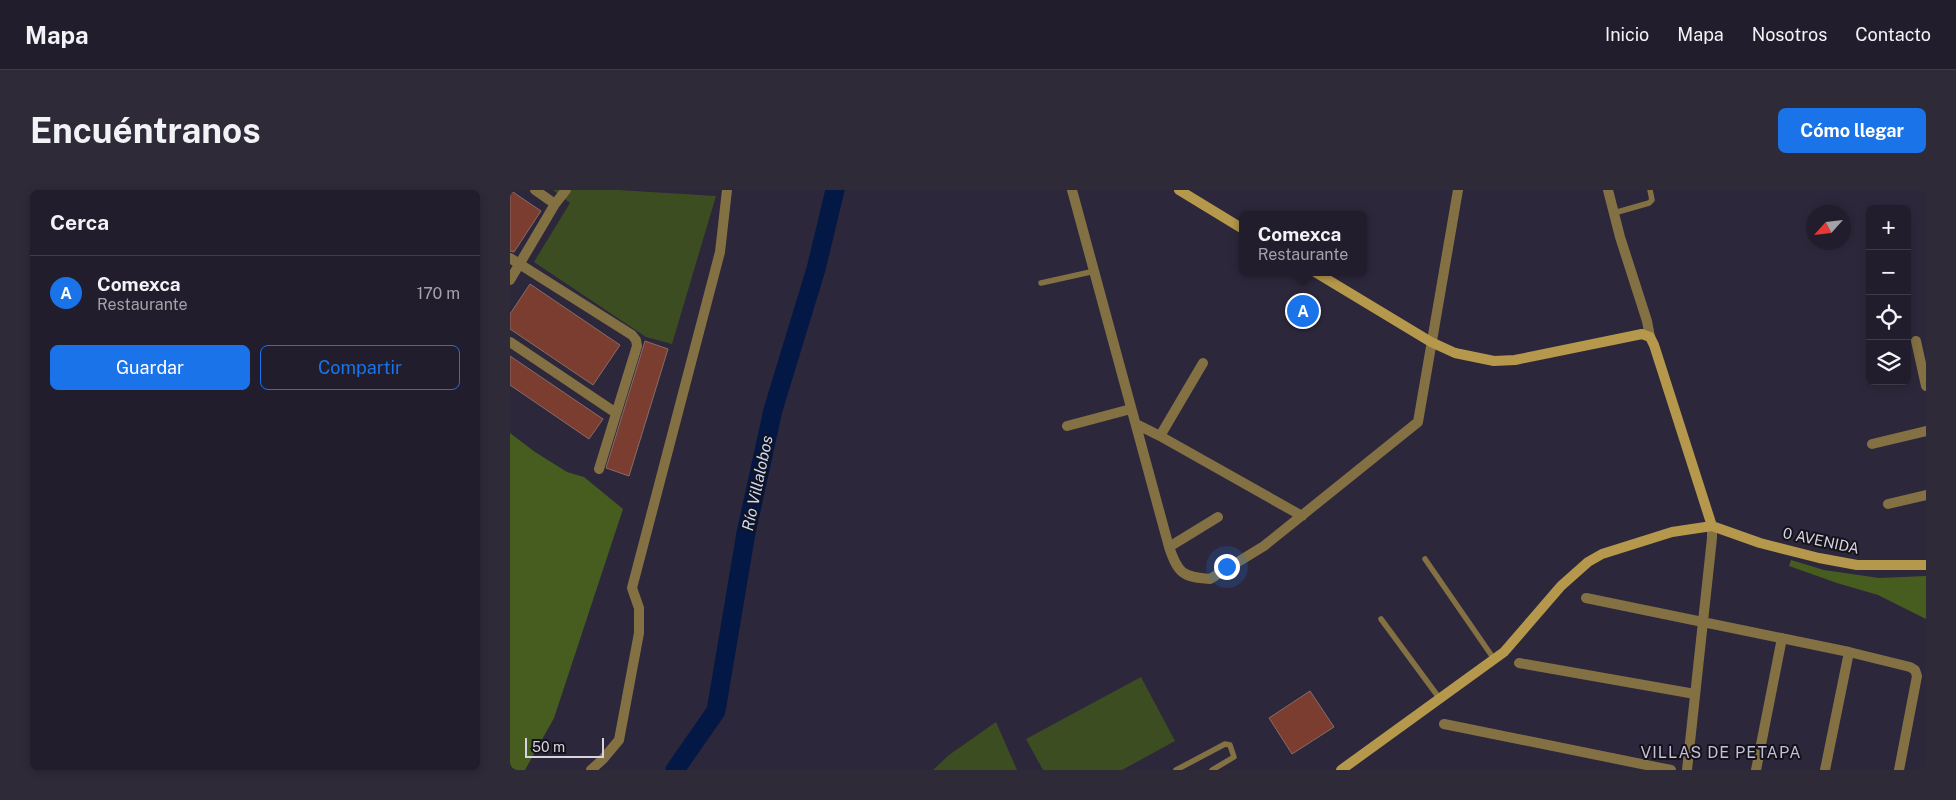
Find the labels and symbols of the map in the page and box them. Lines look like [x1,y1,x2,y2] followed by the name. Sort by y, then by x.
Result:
[1806,205,1851,250] north arrow
[1287,292,1319,330] pin: A
[738,434,777,533] water label: Río Villalobos
[1781,524,1861,557] street label: 0 AVENIDA
[1214,554,1240,580] your location
[525,735,604,758] scale bar
[1640,743,1802,762] district label: VILLAS DE PETAPA

